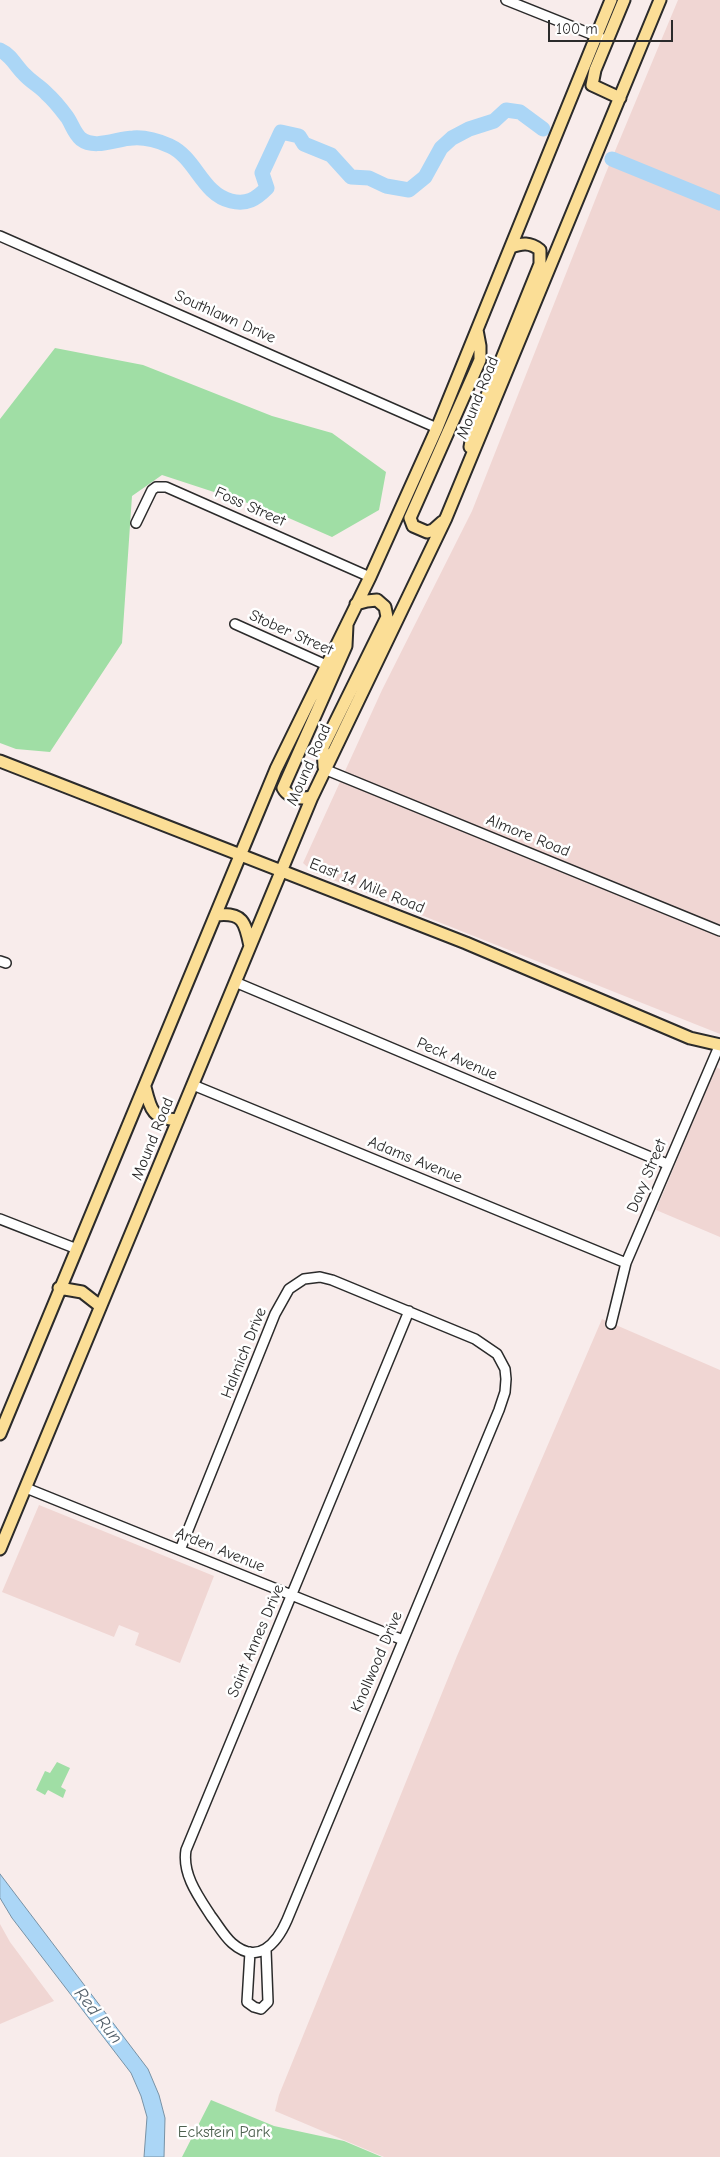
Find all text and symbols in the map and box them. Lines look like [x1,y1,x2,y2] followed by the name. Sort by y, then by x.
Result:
[550,10,675,42] scale bar
[556,20,598,38] text: 100 m
[172,286,278,348] street label: Southlawn Drive
[453,354,503,442] street label: Mound Road
[212,483,288,531] street label: Foss Street
[246,606,336,660] street label: Stober Street
[282,721,336,809] street label: Mound Road
[483,811,573,861] street label: Almore Road
[307,854,427,918] street label: East 14 Mile Road
[414,1033,500,1085] street label: Peck Avenue
[128,1095,178,1183] street label: Mound Road
[365,1132,465,1188] street label: Adams Avenue
[623,1137,671,1215] street label: Davy Street
[217,1305,271,1401] street label: Halmich Drive
[173,1523,267,1577] street label: Arden Avenue
[224,1582,288,1700] street label: Saint Annes Drive
[347,1609,407,1715] street label: Knollwood Drive
[69,1984,127,2048] water label: Red Run
[178,2122,270,2142] park label: Eckstein Park

